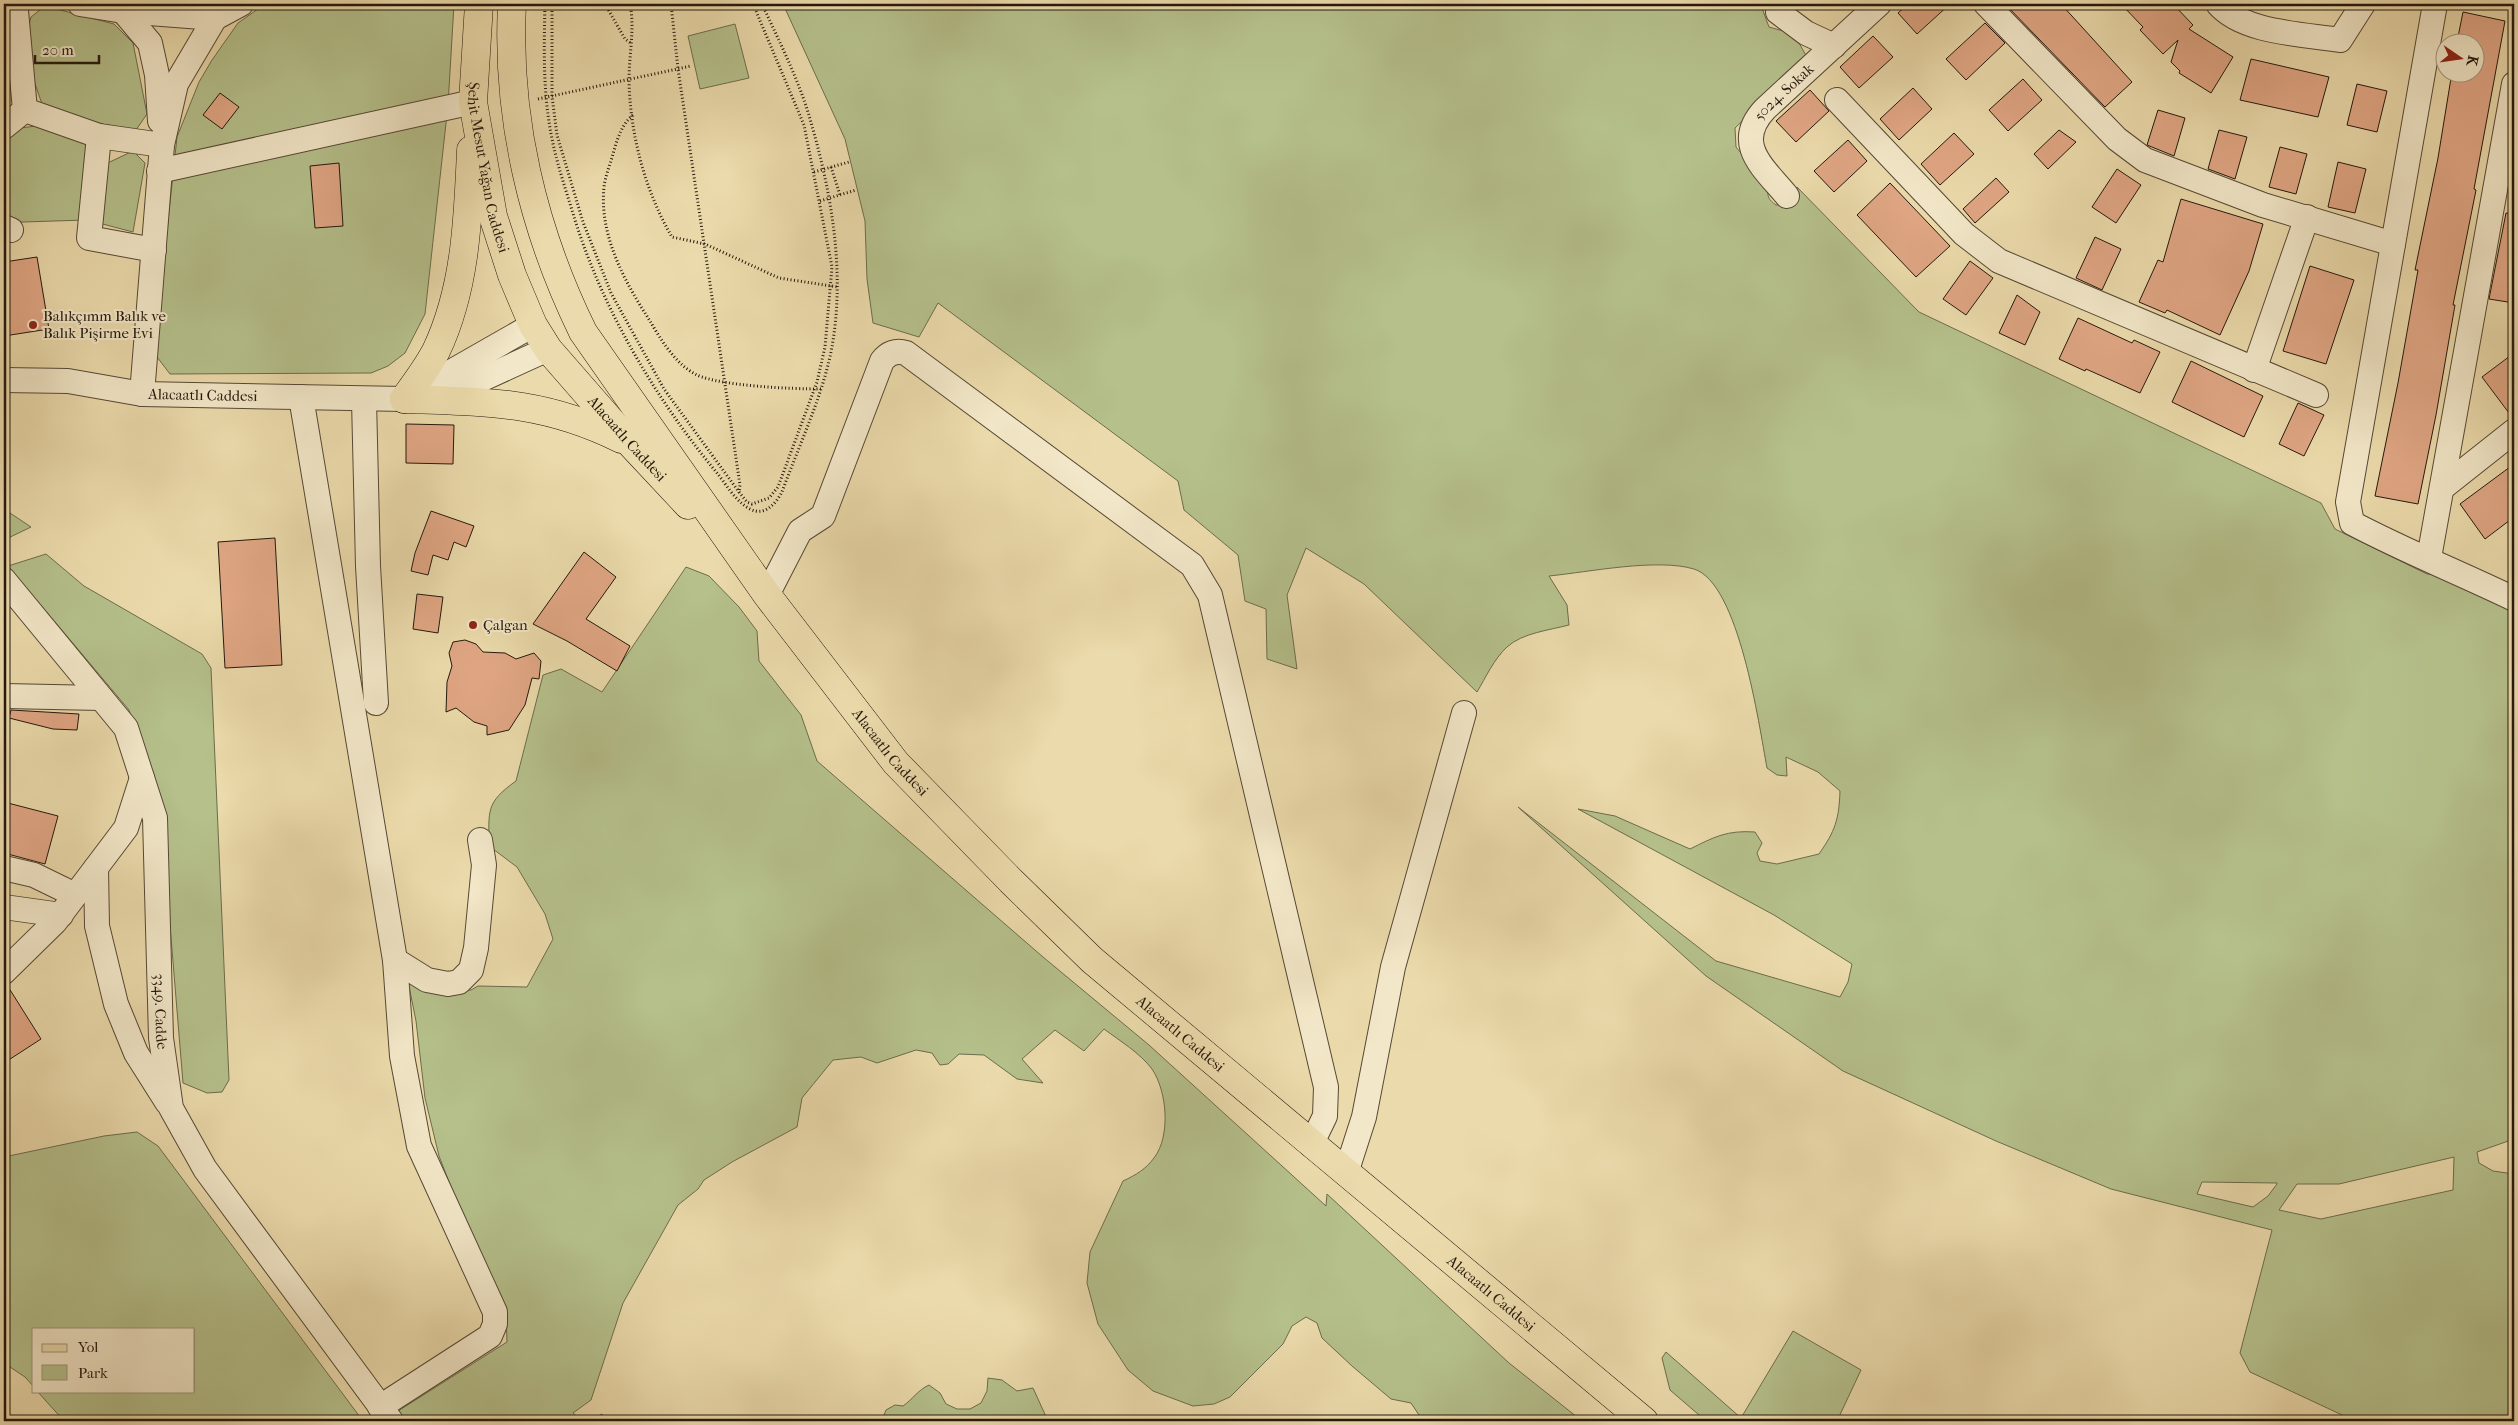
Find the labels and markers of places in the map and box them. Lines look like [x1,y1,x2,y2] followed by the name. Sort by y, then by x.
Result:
[43,307,166,342] place label: Balıkçımm Balık ve Balık Pişirme Evi
[27,319,39,331] marker: Balıkçımm Balık ve Balık Pişirme Evi
[483,616,528,634] place label: Çalgan
[467,619,479,631] marker: Çalgan

